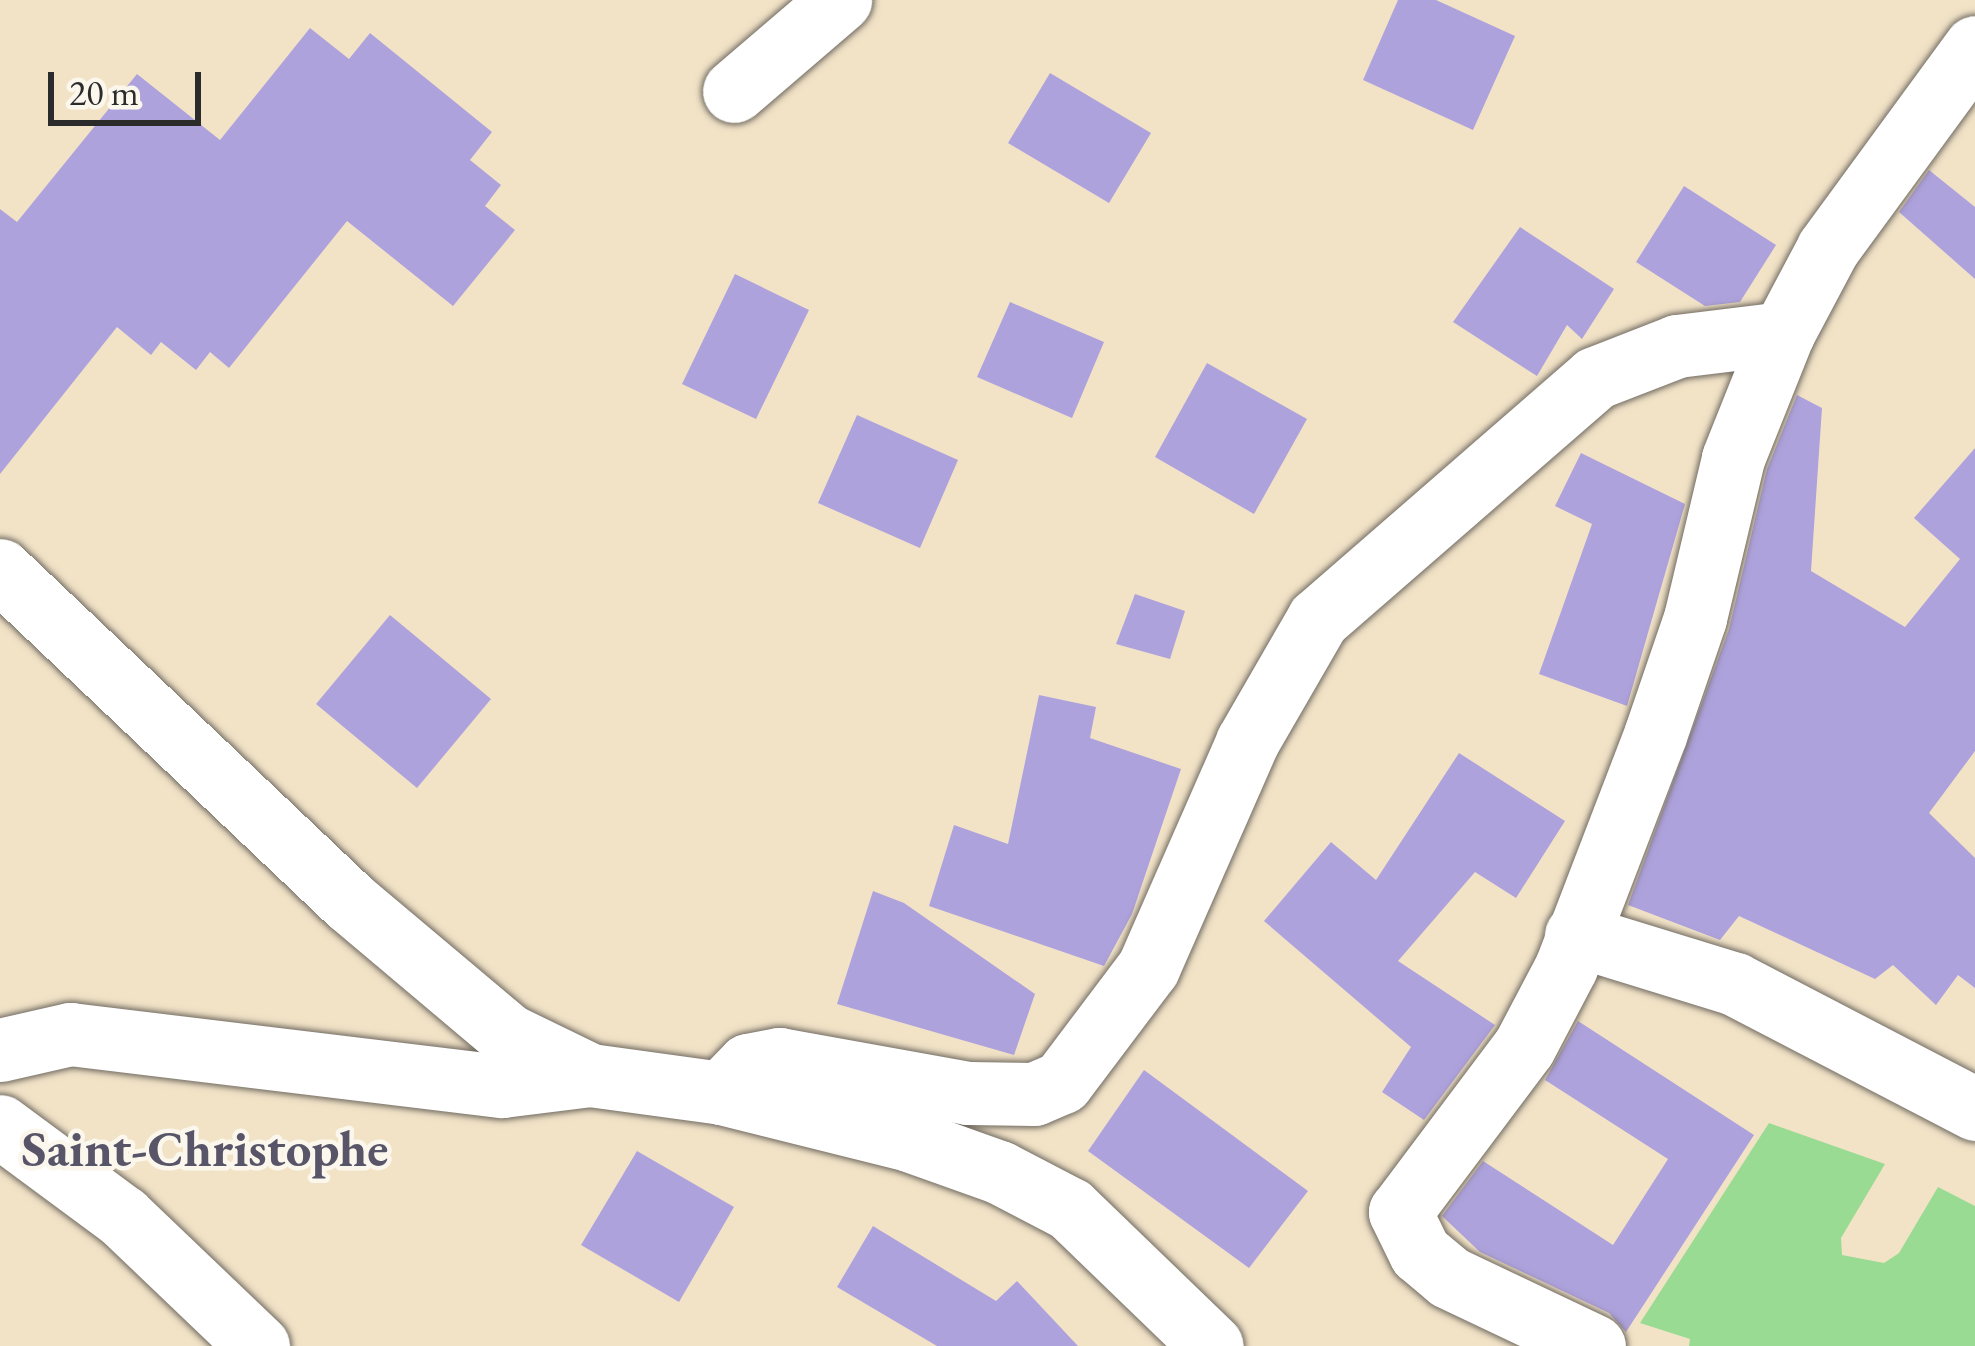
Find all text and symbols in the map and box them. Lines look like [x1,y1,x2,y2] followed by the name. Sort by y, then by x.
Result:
[54,48,207,122] scale bar
[69,69,139,116] text: 20 m
[22,1117,388,1179] district label: Saint-Christophe

